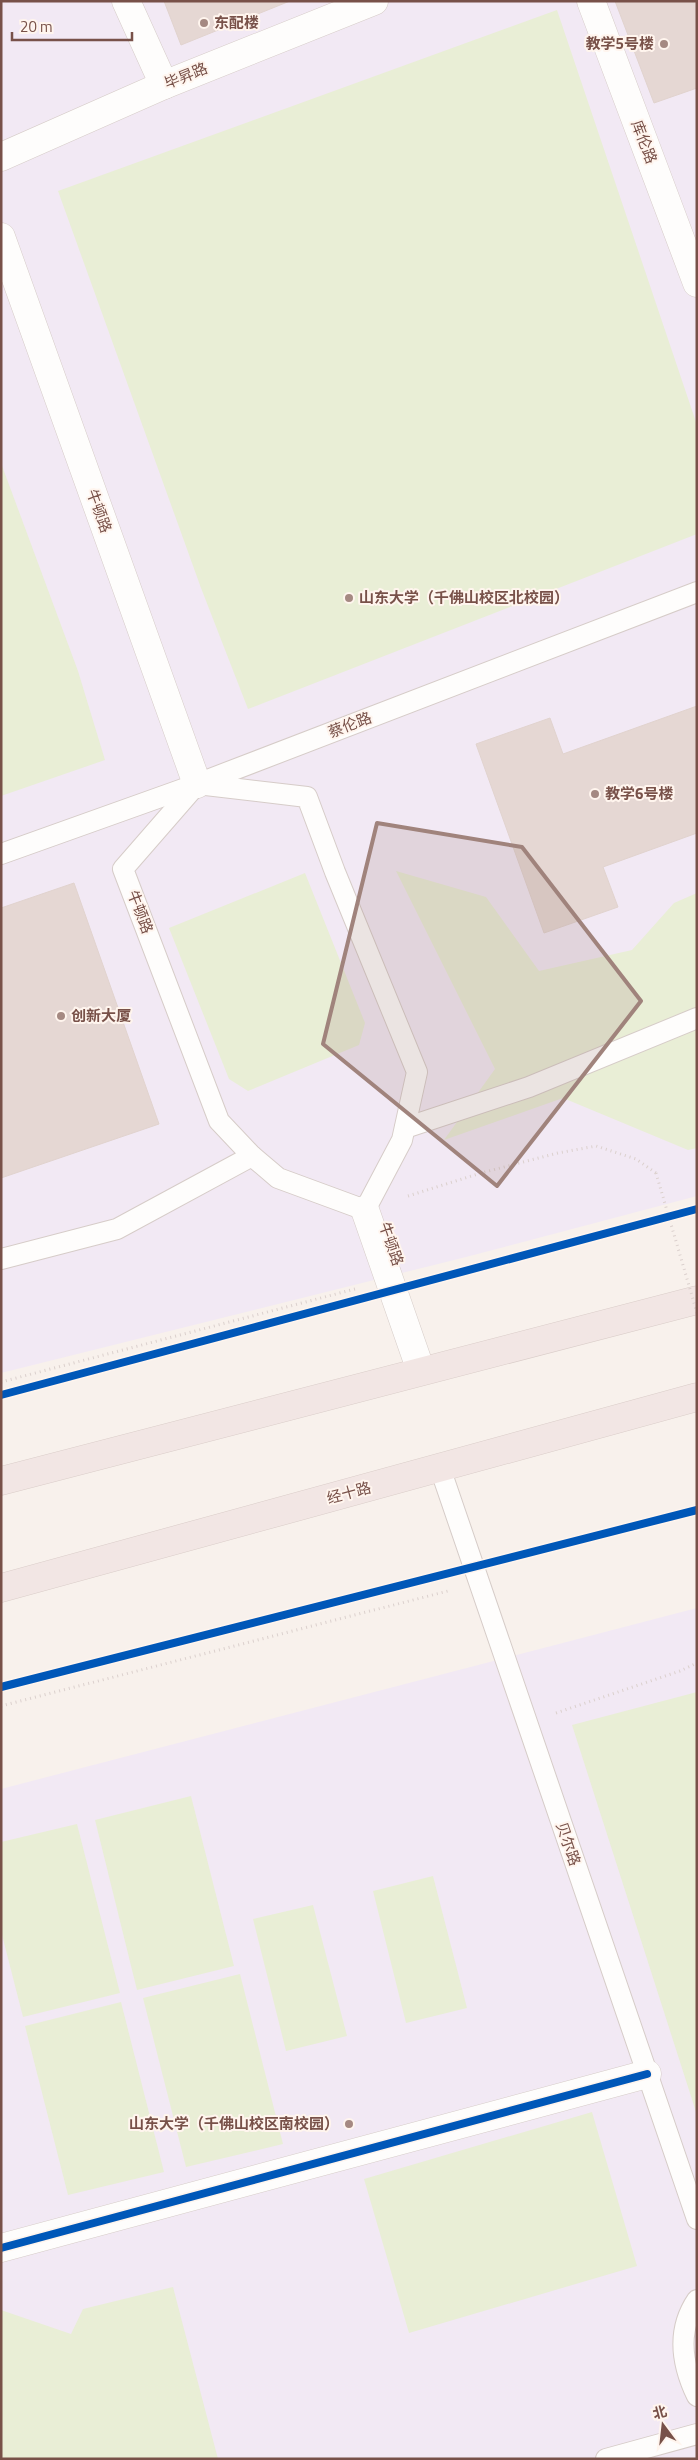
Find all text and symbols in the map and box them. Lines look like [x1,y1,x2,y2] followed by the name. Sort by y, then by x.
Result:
[12,10,132,42] scale bar
[214,11,259,34] place label: 东配楼
[20,15,53,38] text: 20 m
[198,17,210,29] marker: 东配楼
[586,32,654,55] place label: 教学5号楼
[658,38,670,50] marker: 教学5号楼
[161,56,211,95] street label: 毕昇路
[626,117,663,167] street label: 库伦路
[81,486,118,536] street label: 牛顿路
[359,586,569,609] place label: 山东大学（千佛山校区北校园）
[343,592,355,604] marker: 山东大学（千佛山校区北校园）
[325,706,375,743] street label: 蔡伦路
[605,782,673,805] place label: 教学6号楼
[589,788,601,800] marker: 教学6号楼
[122,887,159,937] street label: 牛顿路
[71,1004,131,1027] place label: 创新大厦
[55,1010,67,1022] marker: 创新大厦
[373,1219,410,1269] street label: 牛顿路
[324,1476,374,1509] street label: 经十路
[550,1819,587,1869] street label: 贝尔路
[129,2112,339,2135] place label: 山东大学（千佛山校区南校园）
[343,2118,355,2130] marker: 山东大学（千佛山校区南校园）
[638,2400,688,2450] north arrow
[650,2400,669,2424] text: 北

